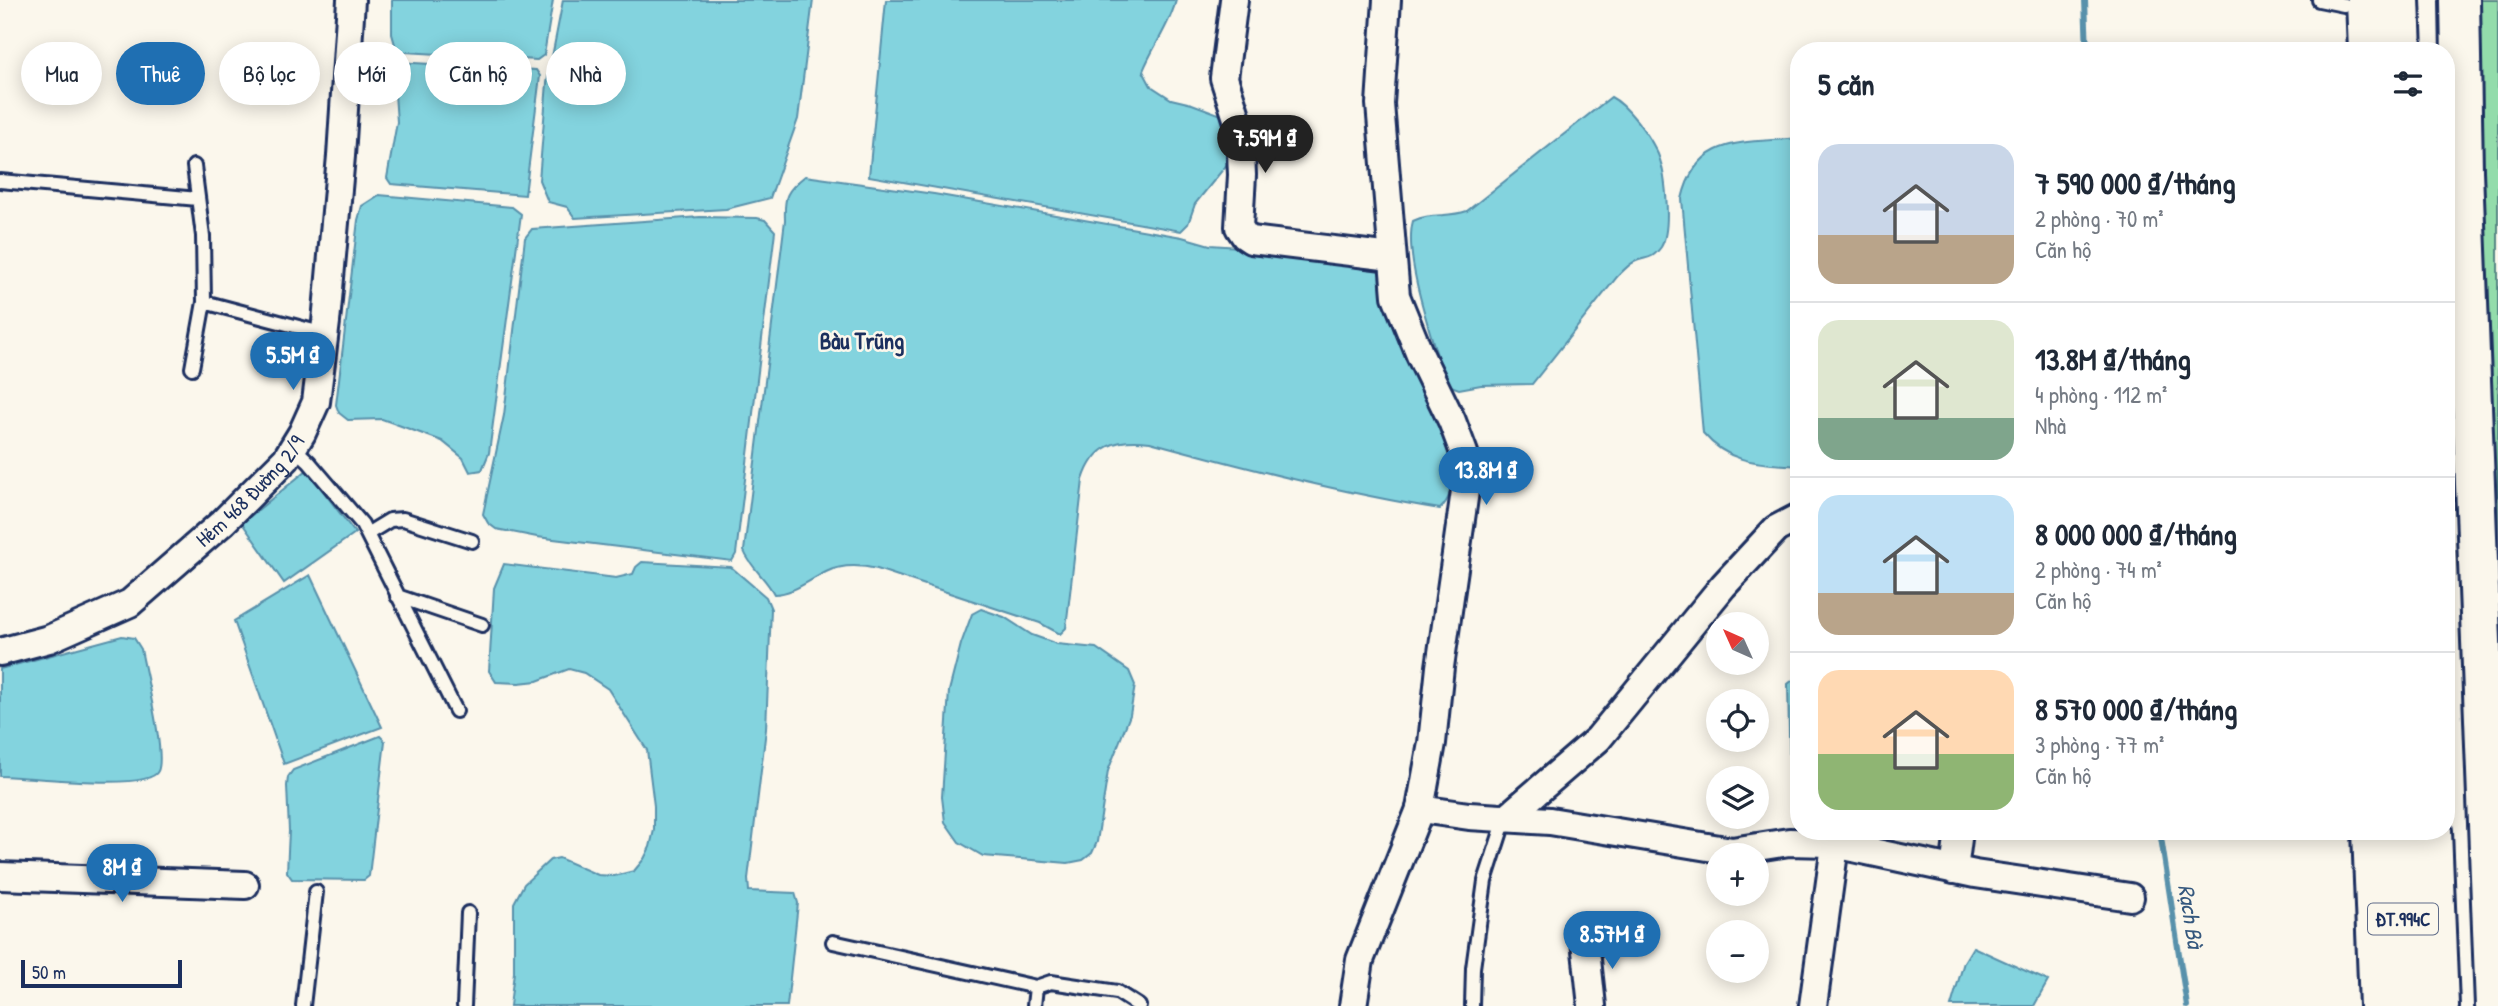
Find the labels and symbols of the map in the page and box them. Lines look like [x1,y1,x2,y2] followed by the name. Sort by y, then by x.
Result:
[1200,116,1330,175] pin: 7.59M ₫
[820,325,904,357] district label: Bàu Trũng
[236,332,350,392] pin: 5.5M ₫
[189,429,311,553] street label: Hẻm 468 Đường 2/9
[1421,448,1551,507] pin: 13.8M ₫
[1706,612,1769,676] north arrow
[81,844,163,904] pin: 8M ₫
[2171,882,2212,952] water label: Rạch Bà
[2368,903,2438,934] road number: ĐT.994C
[1547,912,1677,971] pin: 8.57M ₫
[21,957,182,989] scale bar

